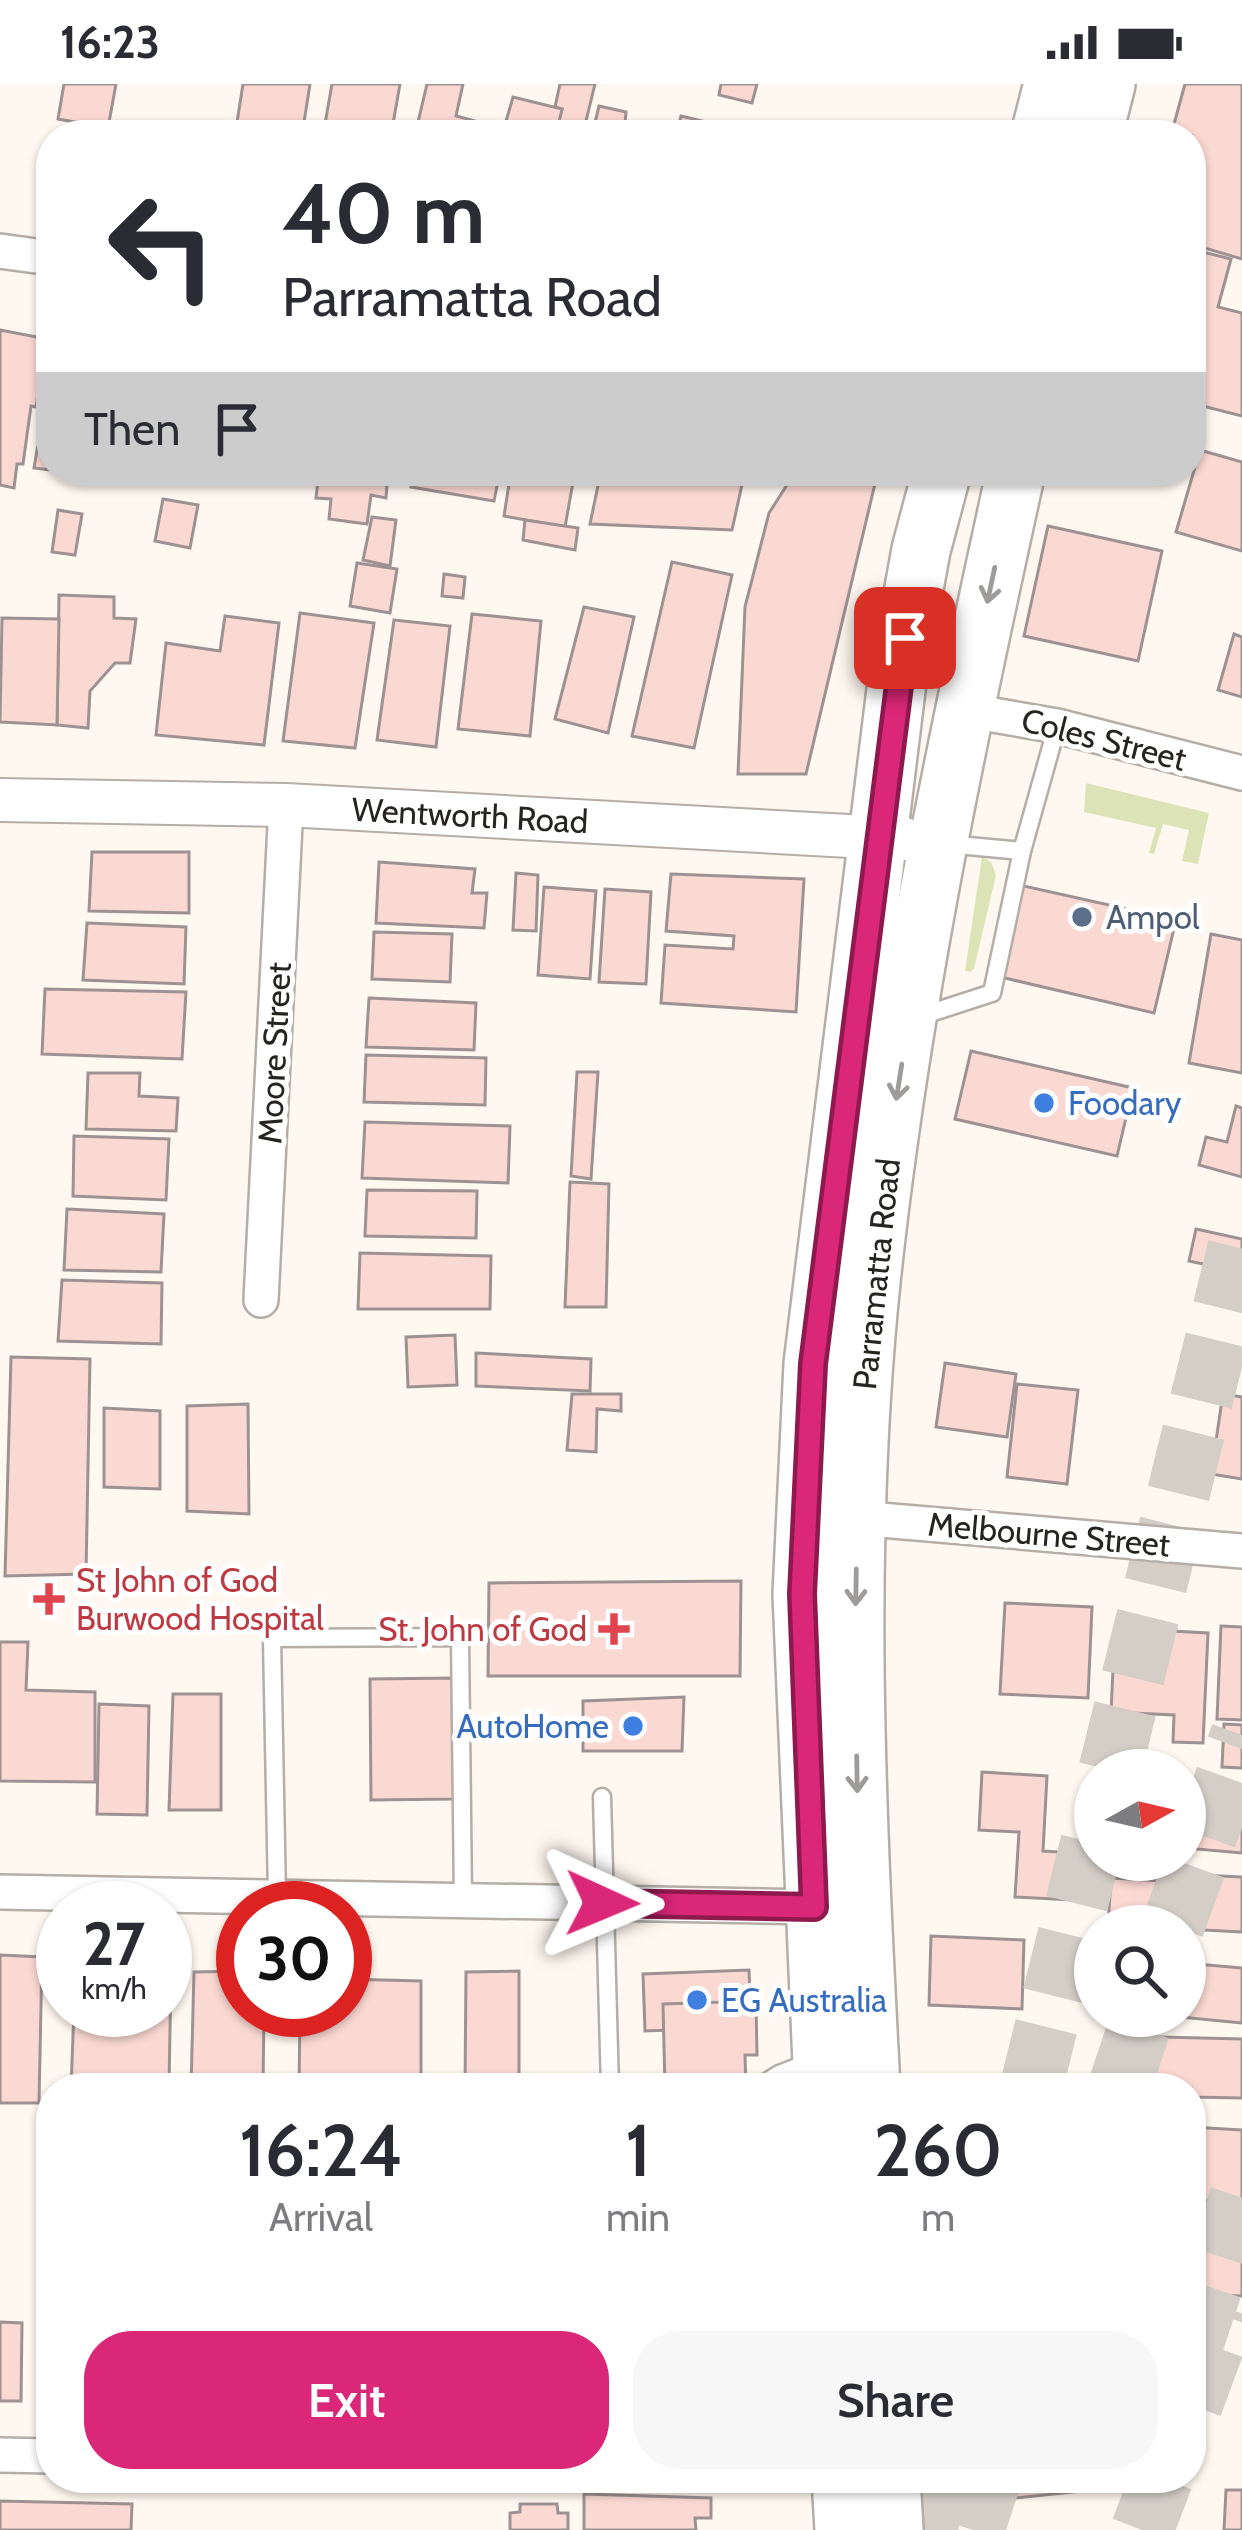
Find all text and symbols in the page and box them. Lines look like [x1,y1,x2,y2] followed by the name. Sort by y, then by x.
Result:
[60,15,160,69] text: 16:23
[282,162,485,264] text: 40 m
[84,168,240,324] icon: left
[282,264,662,330] text: Parramatta Road
[204,396,270,462] icon: arrive
[84,402,180,456] text: Then
[979,565,1001,604] one-way arrow
[854,587,956,689] pin
[872,605,938,671] icon: arrive
[1017,699,1191,779] street label: Coles Street
[351,789,589,841] street label: Wentworth Road
[1106,897,1200,937] place label: Ampol
[1069,904,1095,930] marker: Ampol
[249,961,299,1145] street label: Moore Street
[887,1062,910,1101] one-way arrow
[1068,1083,1182,1123] place label: Foodary
[1031,1090,1057,1116] marker: Foodary
[844,1156,908,1392] street label: Parramatta Road
[926,1503,1172,1565] street label: Melbourne Street
[76,1560,324,1638] place label: St John of God Burwood Hospital
[844,1567,867,1606] one-way arrow
[33,1583,65,1615] marker: St John of God Burwood Hospital
[378,1609,587,1649] place label: St. John of God
[598,1613,630,1645] marker: St. John of God
[456,1706,609,1746] place label: AutoHome
[620,1713,646,1739] marker: AutoHome
[1074,1749,1206,1881] north arrow
[1074,1749,1206,2037] map controls
[846,1754,869,1793] one-way arrow
[539,1840,665,1966] position arrow
[216,1881,372,2037] speed limit sign: 30
[1074,1905,1206,2037] button: search
[83,1907,145,1980] text: 27
[81,1970,147,2007] text: km/h
[721,1980,887,2020] place label: EG Australia
[684,1987,710,2013] marker: EG Australia
[239,2107,403,2194] text: 16:24
[625,2107,651,2194] text: 1
[874,2107,1003,2194] text: 260
[269,2193,373,2241] text: Arrival
[606,2193,670,2241] text: min
[921,2193,955,2241] text: m
[84,2331,609,2469] button: Exit
[633,2331,1158,2469] button: Share

